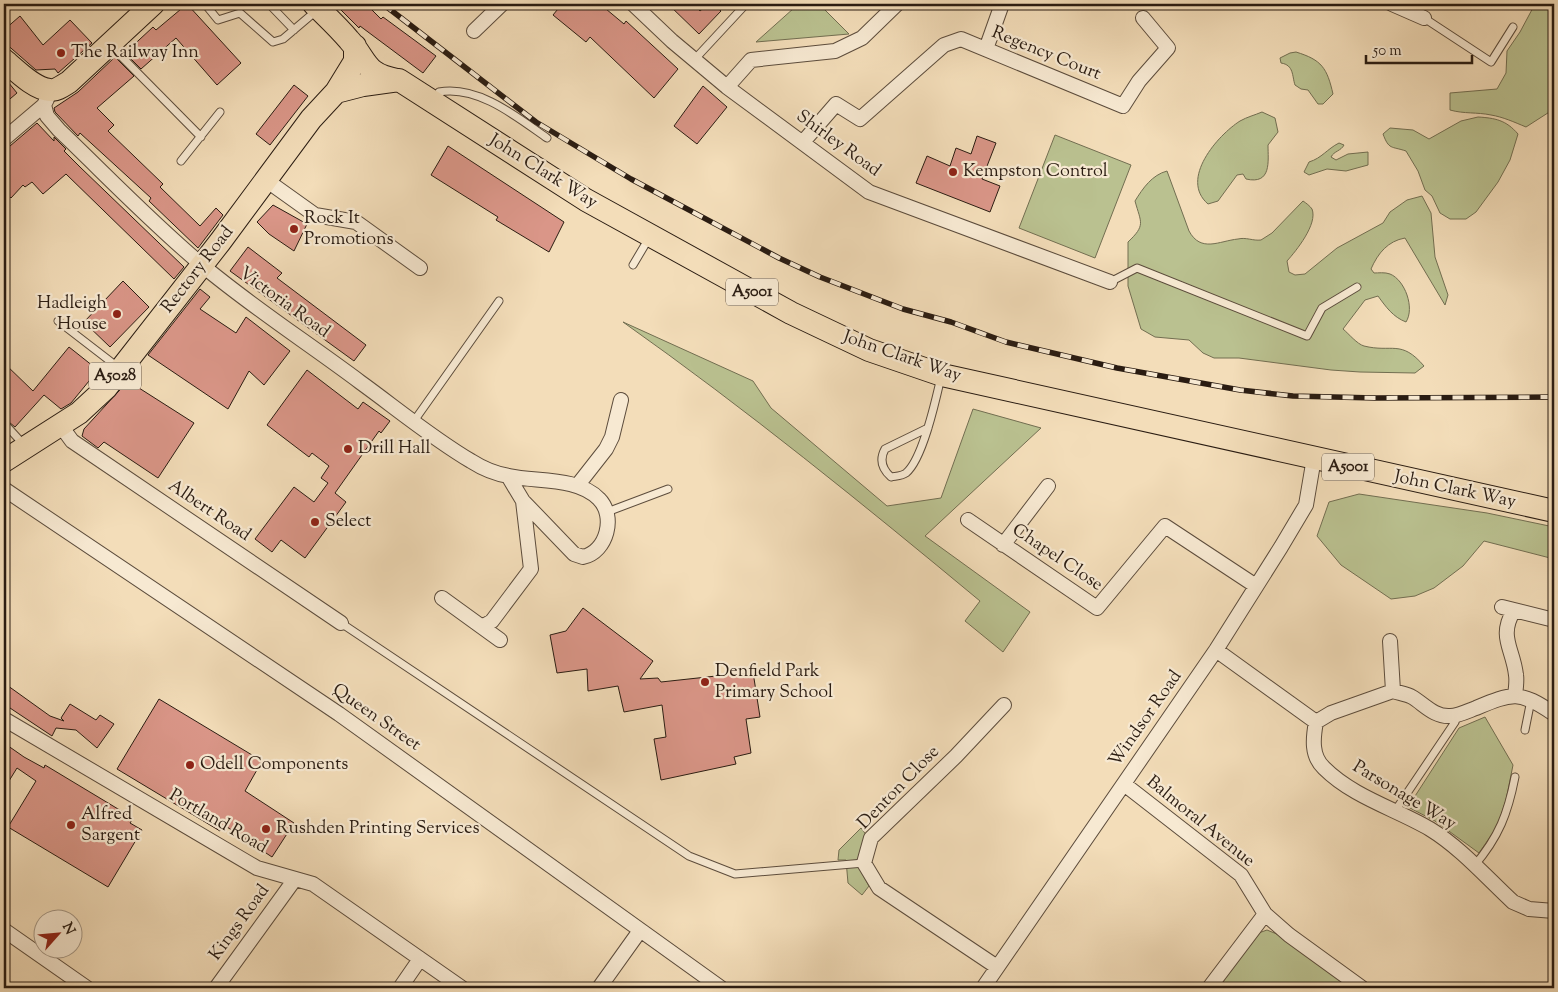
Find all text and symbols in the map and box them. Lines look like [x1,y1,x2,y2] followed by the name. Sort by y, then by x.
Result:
[987,20,1105,88] street label: Regency Court
[1366,32,1472,64] scale bar
[71,40,199,66] place label: The Railway Inn
[1372,41,1402,62] text: 50 m
[55,47,67,59] marker: The Railway Inn
[790,104,886,184] street label: Shirley Road
[483,128,602,216] street label: John Clark Way
[963,159,1108,185] place label: Kempston Control
[947,166,959,178] marker: Kempston Control
[304,206,394,253] place label: Rock It Promotions
[155,221,241,319] street label: Rectory Road
[288,223,300,235] marker: Rock It Promotions
[233,261,335,345] street label: Victoria Road
[726,278,778,306] road number: A5001
[37,291,107,338] place label: Hadleigh House
[111,308,123,320] marker: Hadleigh House
[838,324,965,389] street label: John Clark Way
[89,362,141,390] road number: A5028
[358,436,431,462] place label: Drill Hall
[342,443,354,455] marker: Drill Hall
[1322,454,1374,481] road number: A5001
[1391,464,1518,516] street label: John Clark Way
[162,474,256,548] street label: Albert Road
[325,509,371,535] place label: Select
[309,516,321,528] marker: Select
[1006,518,1108,598] street label: Chapel Close
[715,659,833,706] place label: Denfield Park Primary School
[1103,665,1189,773] street label: Windsor Road
[699,676,711,688] marker: Denfield Park Primary School
[326,678,426,758] street label: Queen Street
[852,740,946,836] street label: Denton Close
[200,752,348,778] place label: Odell Components
[1347,755,1461,837] street label: Parsonage Way
[184,759,196,771] marker: Odell Components
[1140,770,1260,874] street label: Balmoral Avenue
[164,783,272,861] street label: Portland Road
[81,802,140,849] place label: Alfred Sargent
[276,816,480,842] place label: Rushden Printing Services
[65,819,77,831] marker: Alfred Sargent
[260,823,272,835] marker: Rushden Printing Services
[203,879,277,967] street label: Kings Road
[32,910,82,960] north arrow
[56,919,79,939] text: N

